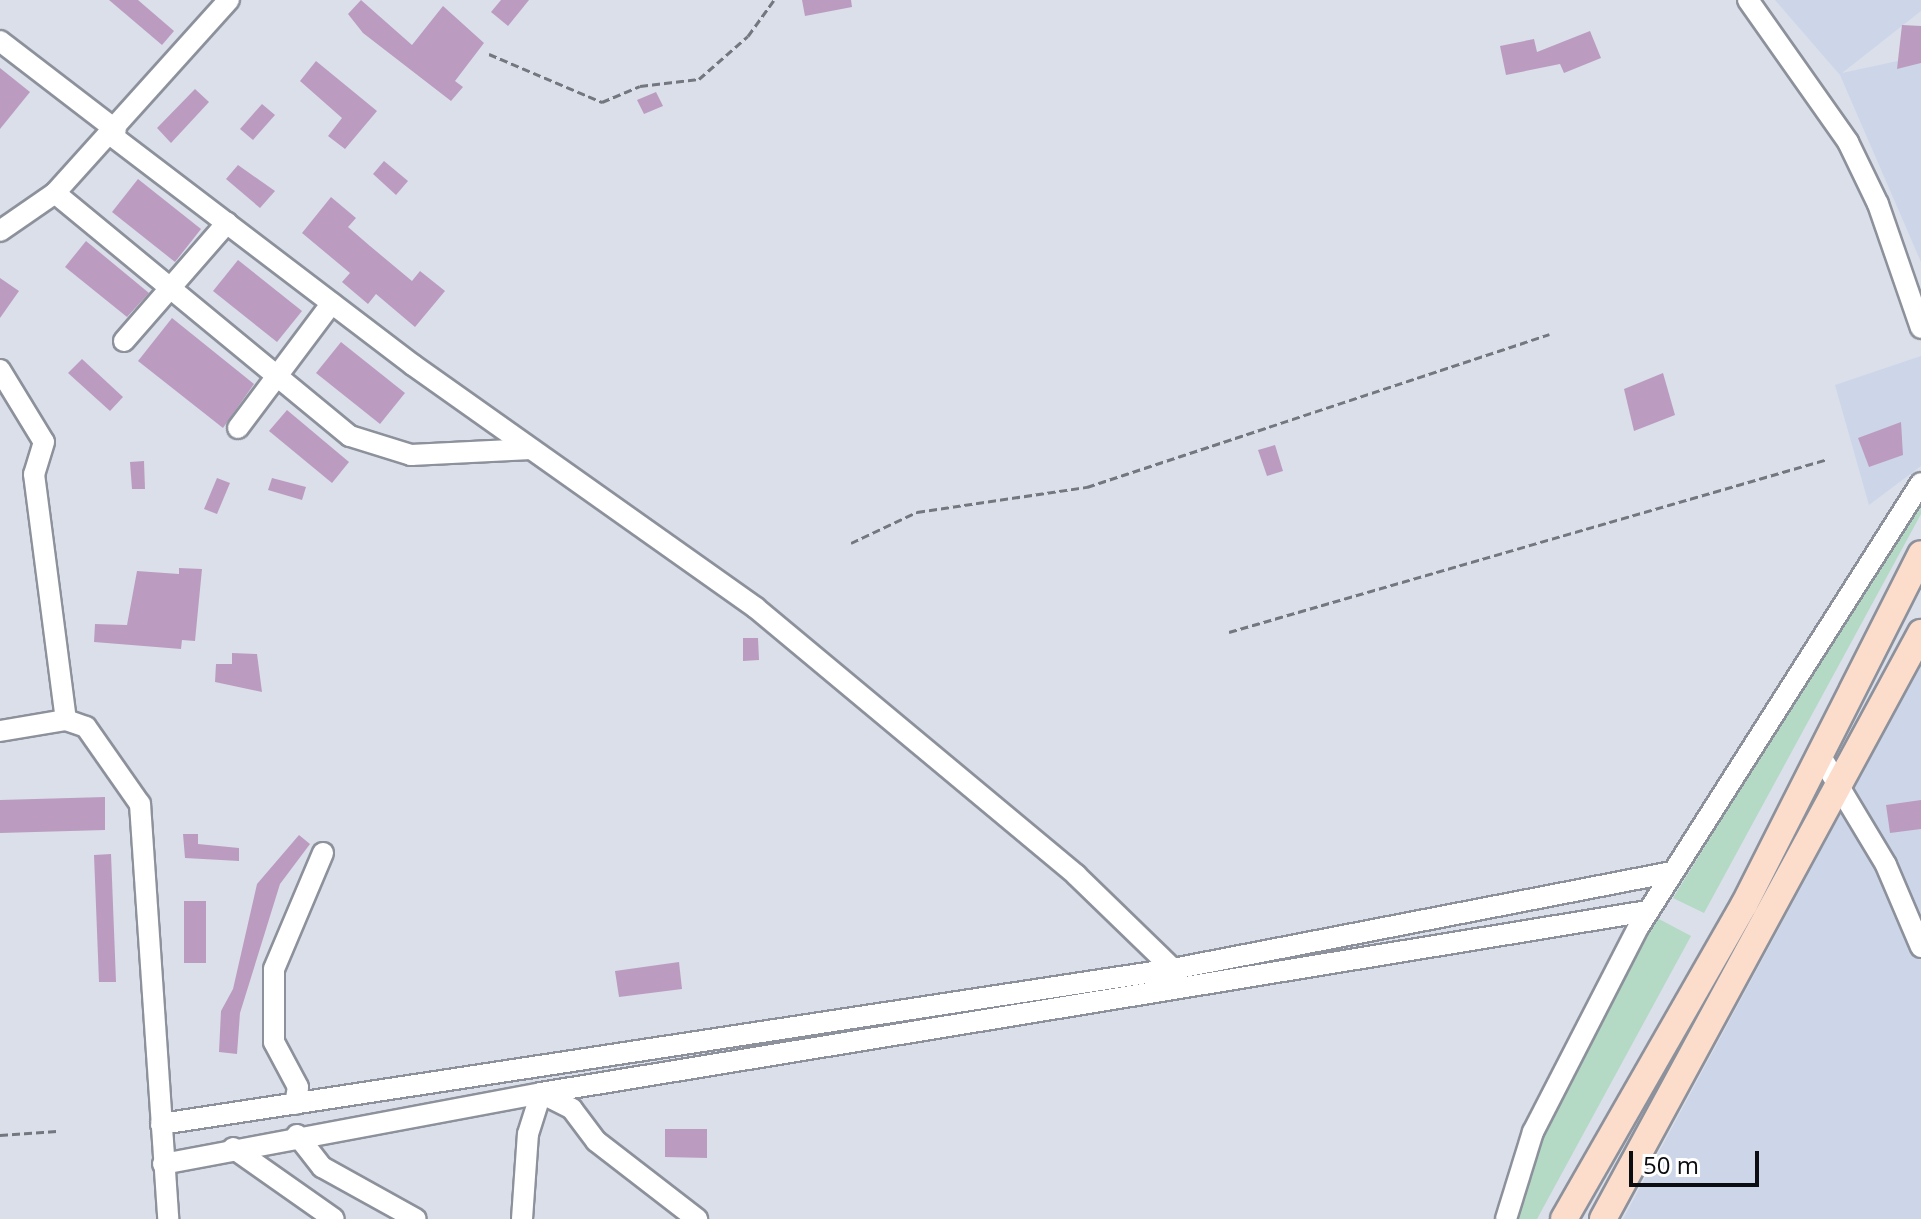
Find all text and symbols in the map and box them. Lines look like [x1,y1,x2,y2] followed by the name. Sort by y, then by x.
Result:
[1633,1135,1763,1185] scale bar
[1643,1148,1699,1181] text: 50 m

